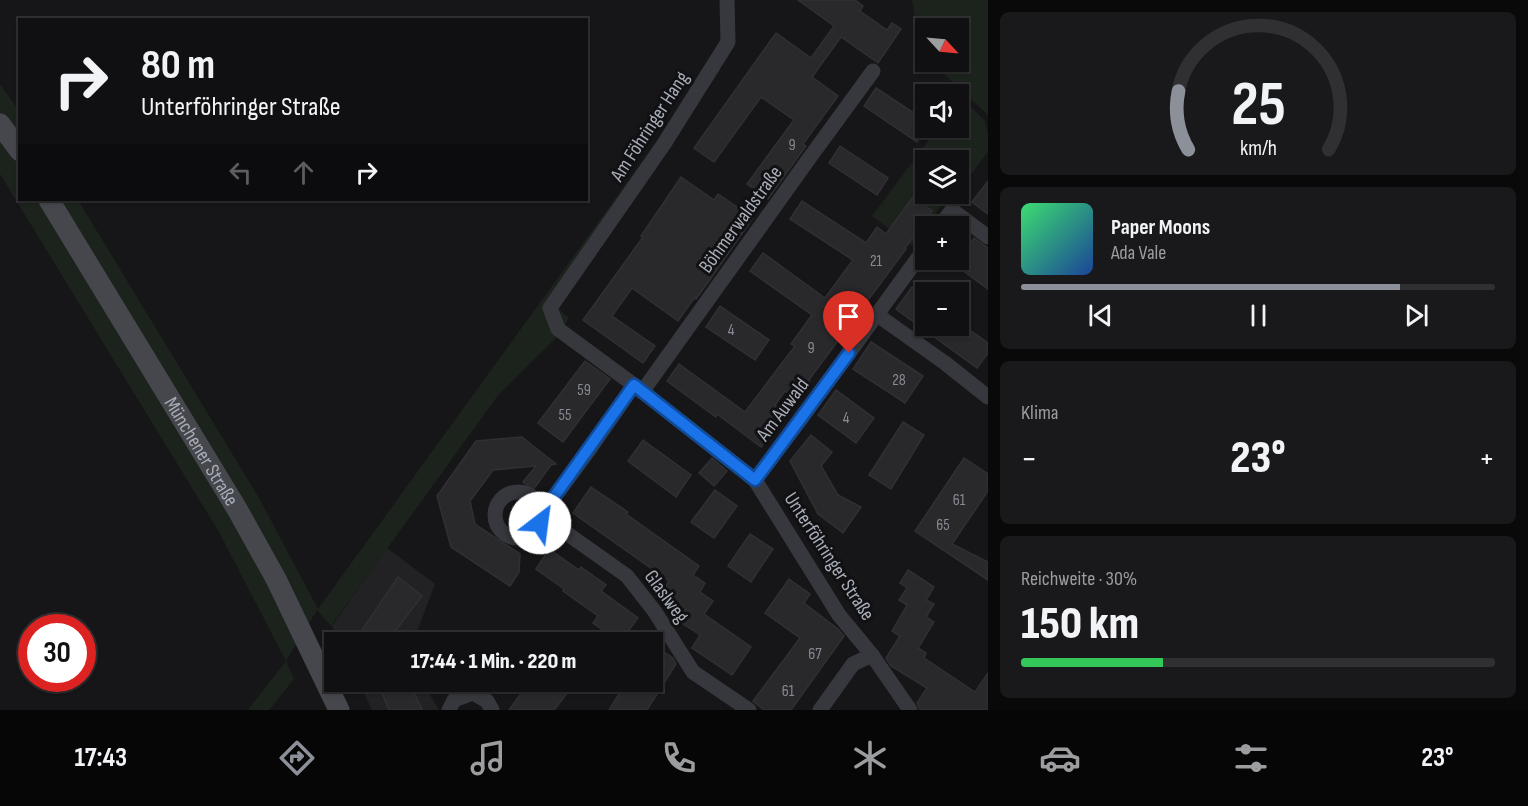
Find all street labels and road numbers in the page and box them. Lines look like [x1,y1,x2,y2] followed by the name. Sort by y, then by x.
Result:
[605,67,694,187] street label: Am Föhringer Hang
[694,161,788,278] street label: Böhmerwaldstraße
[751,373,814,447] street label: Am Auwald
[159,393,243,511] street label: Münchener Straße
[779,488,879,625] street label: Unterföhringer Straße
[639,565,693,628] street label: Glaslweg

